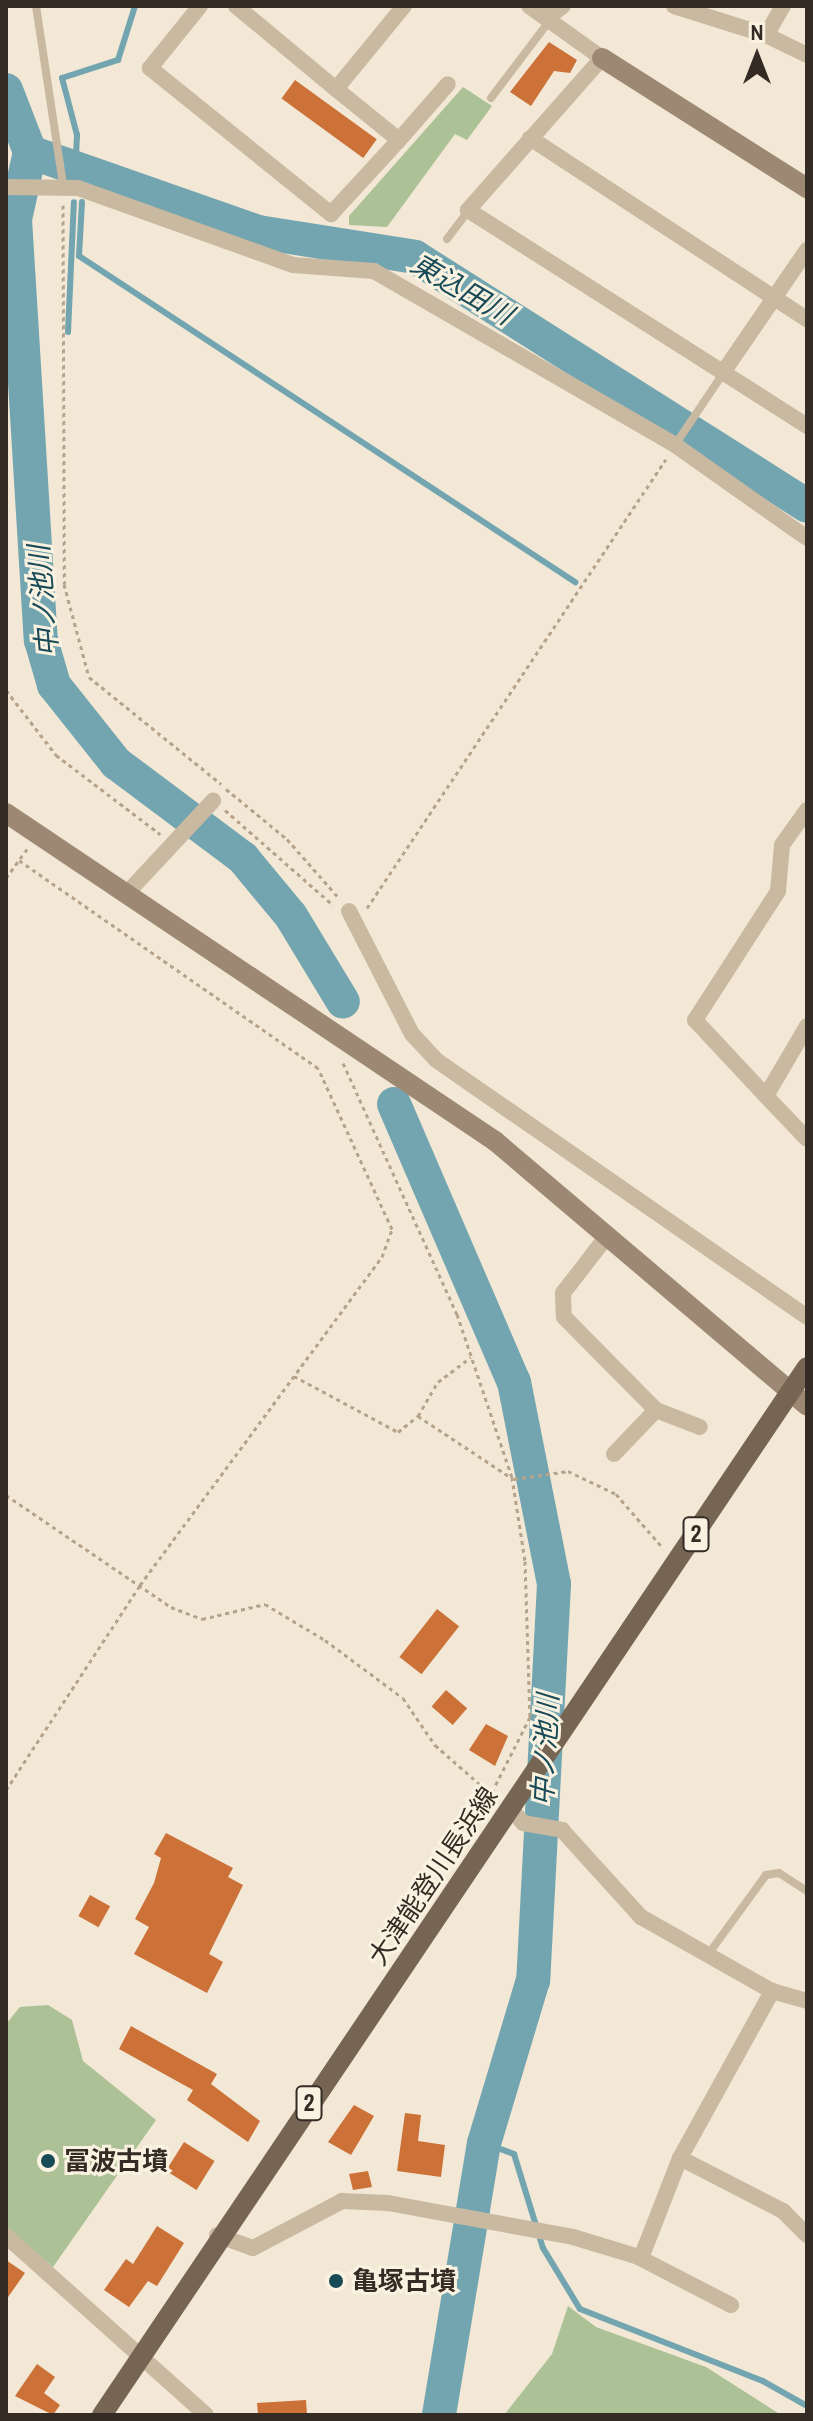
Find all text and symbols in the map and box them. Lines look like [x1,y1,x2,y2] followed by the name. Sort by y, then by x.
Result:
[717,16,797,96] north arrow
[750,17,764,47] text: N
[405,246,519,332] water label: 東込田川
[21,544,65,658] water label: 中ノ池川
[682,1514,710,1554] road number: 2
[525,1693,565,1807] water label: 中ノ池川
[362,1781,504,1971] street label: 大津能登川長浜線
[295,2083,323,2123] road number: 2
[64,2145,168,2177] place label: 冨波古墳
[39,2152,57,2170] marker: 冨波古墳
[352,2265,456,2297] place label: 亀塚古墳
[327,2272,345,2290] marker: 亀塚古墳

